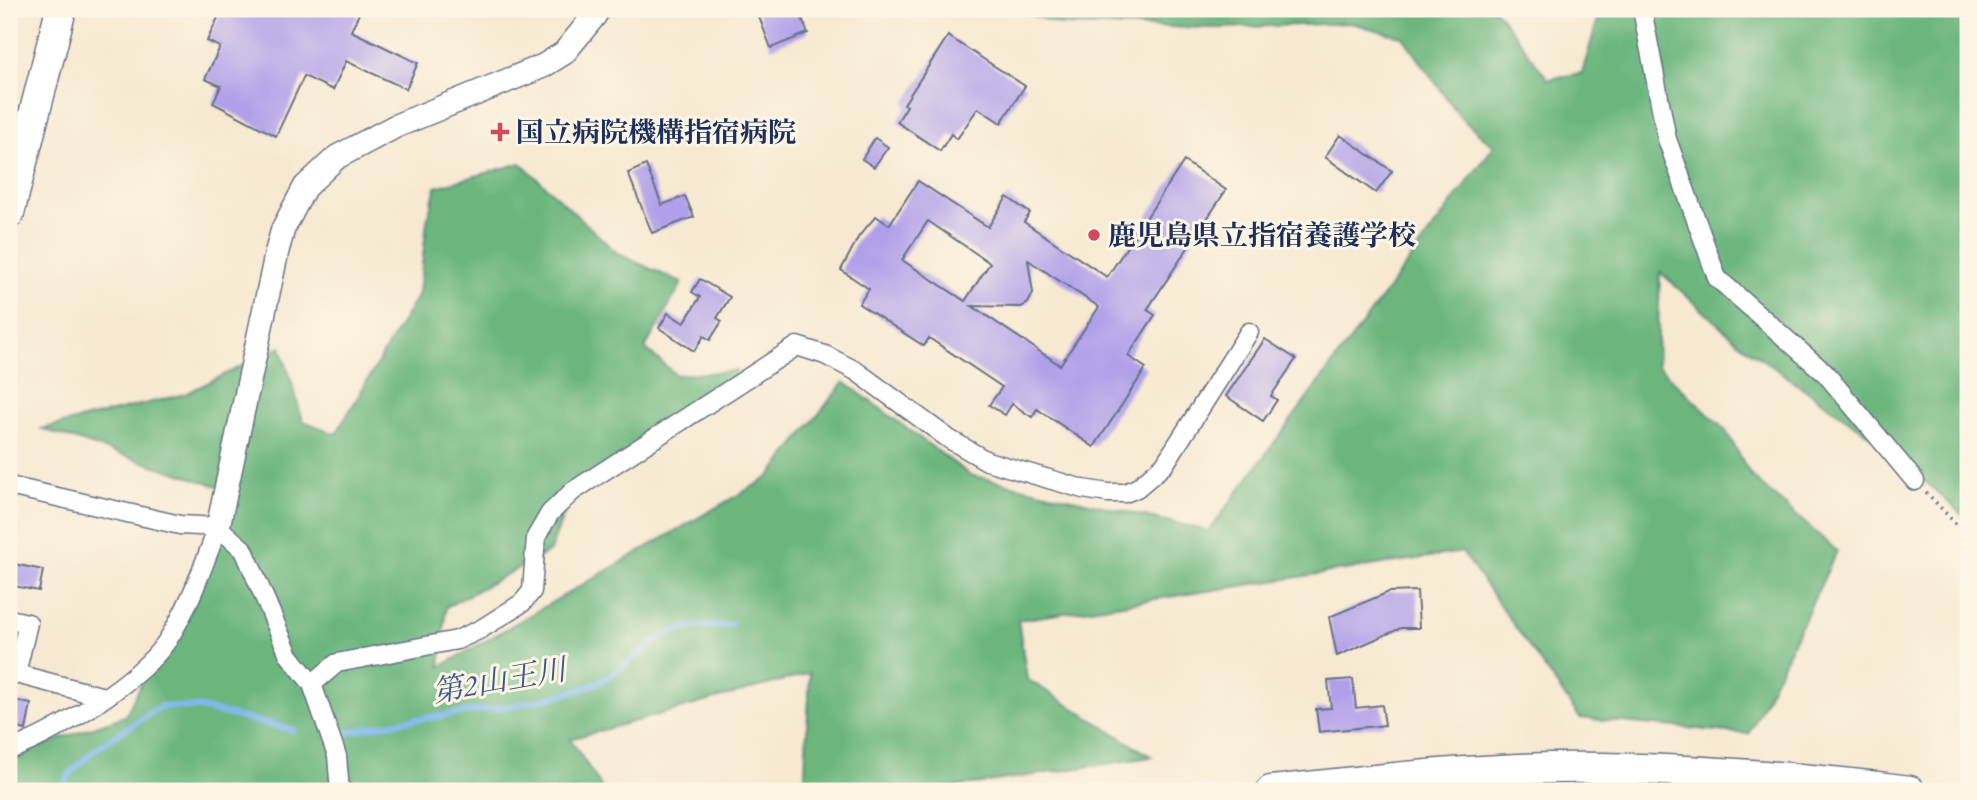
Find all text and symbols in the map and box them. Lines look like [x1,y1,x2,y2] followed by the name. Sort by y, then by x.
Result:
[516,114,796,150] place label: 国立病院機構指宿病院
[490,122,510,142] marker: 国立病院機構指宿病院
[1108,217,1416,253] place label: 鹿児島県立指宿養護学校
[1086,227,1102,243] marker: 鹿児島県立指宿養護学校
[429,649,572,711] water label: 第2山王川

